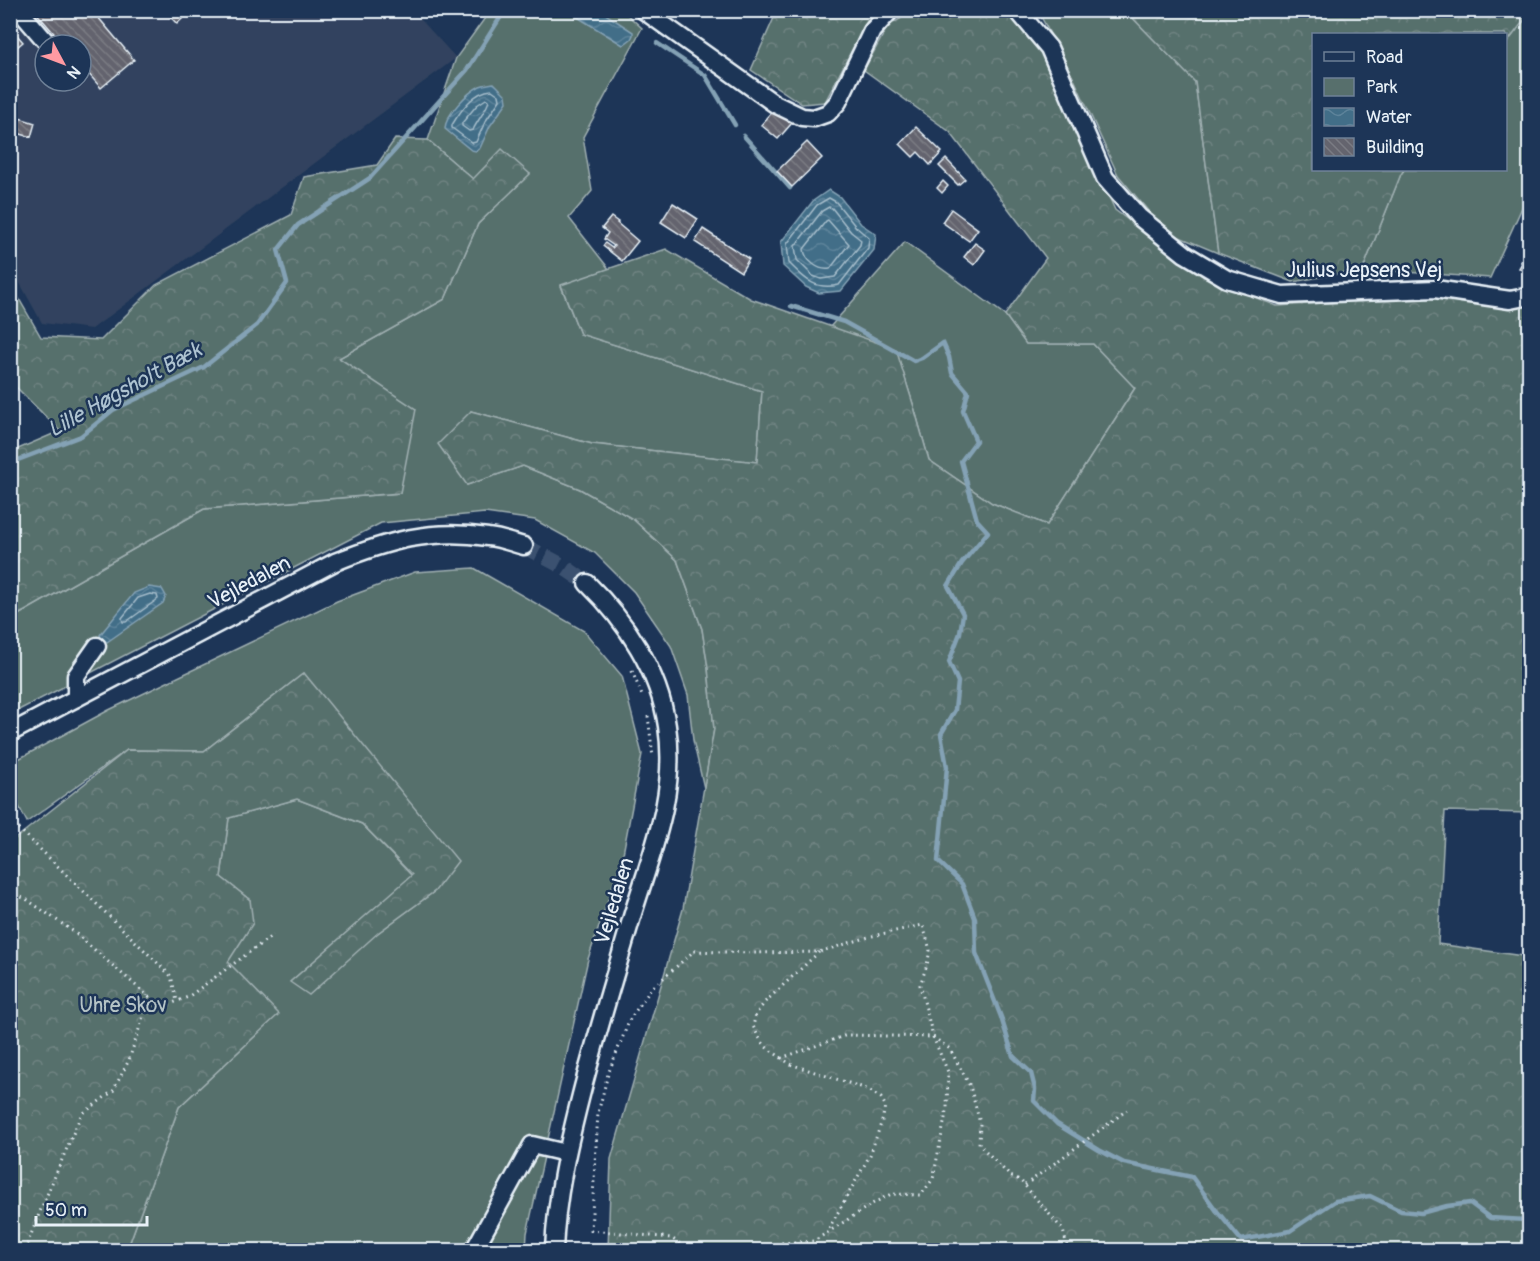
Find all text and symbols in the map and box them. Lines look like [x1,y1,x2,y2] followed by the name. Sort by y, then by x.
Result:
[33,33,93,93] north arrow
[1312,33,1507,171] legend
[1366,46,1403,69] text: Road
[62,62,85,83] text: N
[1366,76,1398,99] text: Park
[1366,106,1412,129] text: Water
[1366,136,1424,159] text: Building
[1286,257,1442,284] street label: Julius Jepsens Vej
[43,335,208,444] water label: Lille Høgsholt Bæk
[203,549,295,615] street label: Vejledalen
[588,854,641,948] street label: Vejledalen
[79,992,167,1019] park label: Uhre Skov
[36,1189,147,1227] scale bar
[45,1199,87,1222] text: 50 m

